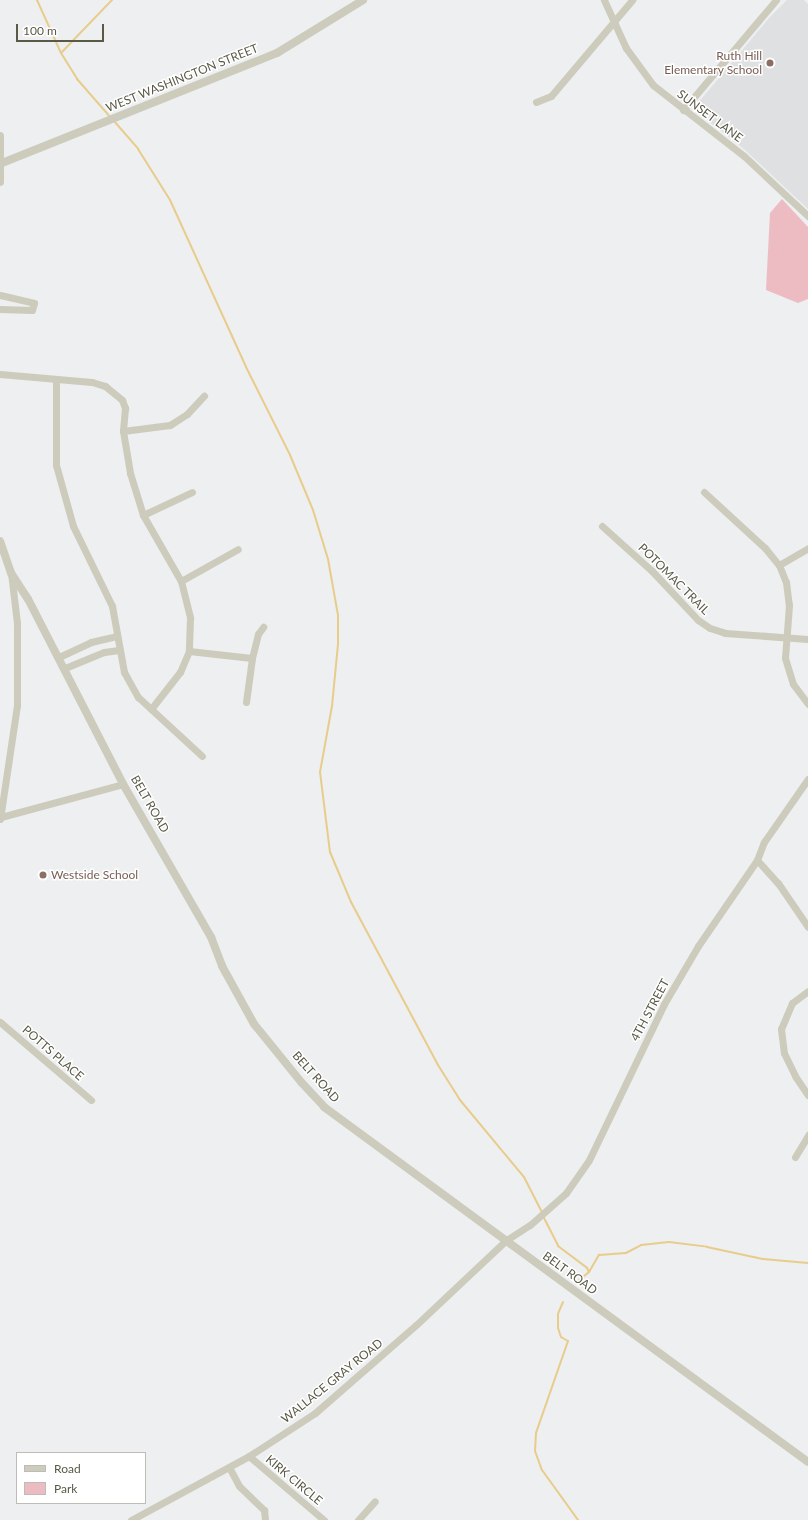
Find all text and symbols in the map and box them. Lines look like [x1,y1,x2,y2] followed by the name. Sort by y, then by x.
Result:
[18,16,106,42] scale bar
[23,23,57,38] text: 100 m
[103,41,261,115] street label: WEST WASHINGTON STREET
[664,49,762,77] place label: Ruth Hill Elementary School
[765,58,775,68] marker: Ruth Hill Elementary School
[674,87,746,145] street label: SUNSET LANE
[635,540,713,618] street label: POTOMAC TRAIL
[128,773,172,835] street label: BELT ROAD
[51,868,138,882] place label: Westside School
[38,870,48,880] marker: Westside School
[628,976,672,1044] street label: 4TH STREET
[19,1023,87,1083] street label: POTTS PLACE
[289,1048,343,1106] street label: BELT ROAD
[540,1248,600,1298] street label: BELT ROAD
[278,1336,386,1426] street label: WALLACE GRAY ROAD
[16,1452,146,1504] legend
[263,1452,325,1508] street label: KIRK CIRCLE
[54,1461,81,1476] text: Road
[54,1481,77,1496] text: Park

